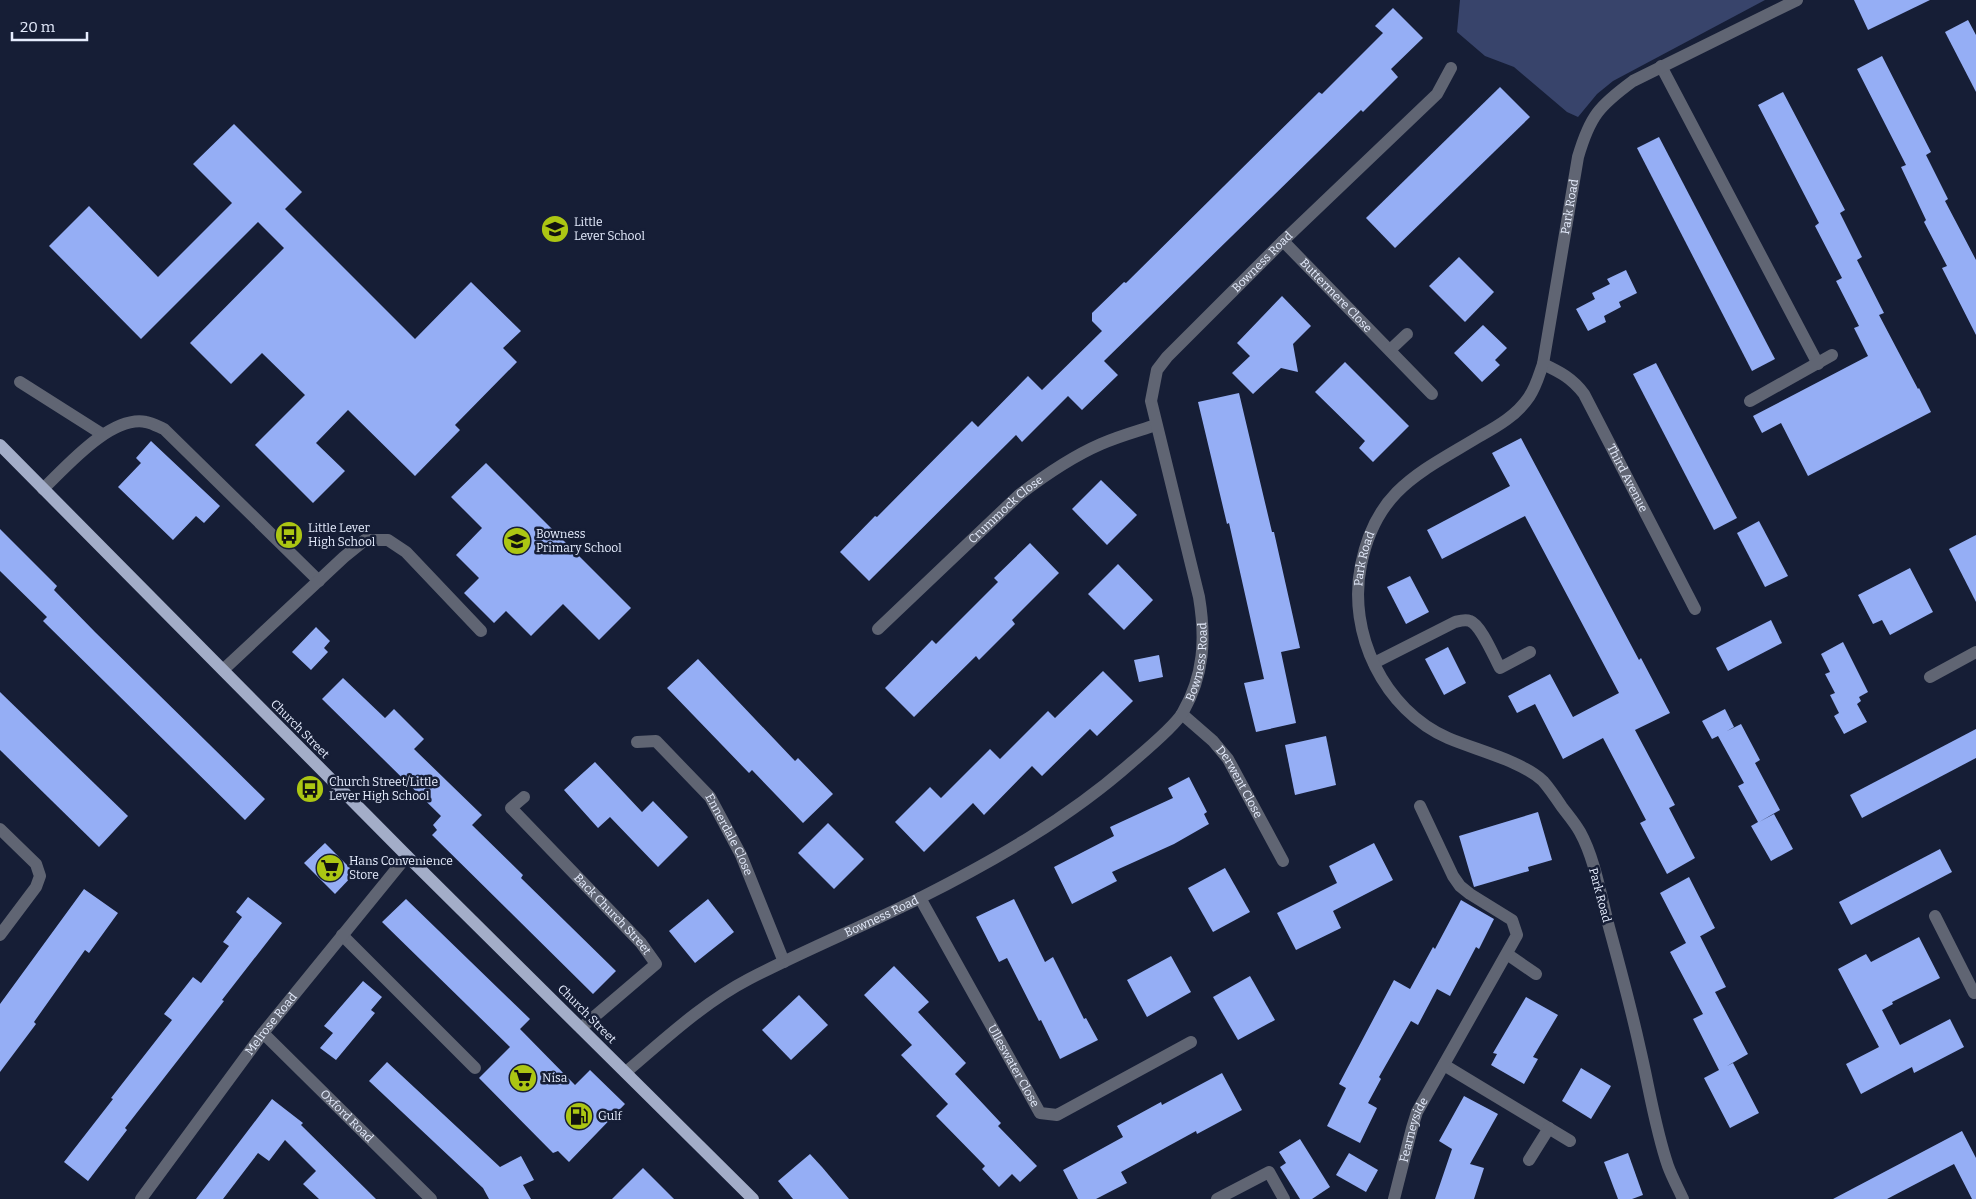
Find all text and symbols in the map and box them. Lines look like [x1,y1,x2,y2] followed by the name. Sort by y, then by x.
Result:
[12,10,88,42] scale bar
[20,18,56,36] text: 20 m
[1558,178,1581,236] street label: Park Road
[540,214,570,244] school or university icon: Little Lever School
[574,215,645,243] place label: Little Lever School
[1229,229,1296,295] street label: Bowness Road
[1297,256,1375,335] street label: Buttermere Close
[1604,442,1651,514] street label: Third Avenue
[966,473,1046,546] street label: Crummock Close
[274,520,304,550] bus stop icon: Little Lever High School
[308,521,376,549] place label: Little Lever High School
[502,526,532,556] school or university icon: Bowness Primary School
[536,527,622,555] place label: Bowness Primary School
[1351,529,1377,587] street label: Park Road
[1183,622,1210,703] street label: Bowness Road
[268,697,333,762] street label: Church Street
[1213,743,1265,820] street label: Derwent Close
[295,774,325,804] bus stop icon: Church Street/Little Lever High School
[329,775,438,803] place label: Church Street/Little Lever High School
[702,791,756,878] street label: Ennerdale Close
[315,853,345,883] supermarket icon: Hans Convenience Store
[349,854,453,882] place label: Hans Convenience Store
[1586,866,1614,924] street label: Park Road
[571,871,654,958] street label: Back Church Street
[842,893,921,940] street label: Bowness Road
[555,982,620,1047] street label: Church Street
[242,990,300,1058] street label: Melrose Road
[985,1022,1042,1110] street label: Ulleswater Close
[508,1063,538,1093] supermarket icon: Nisa
[542,1071,568,1085] place label: Nisa
[318,1087,376,1145] street label: Oxford Road
[1397,1095,1431,1164] street label: Fearneyside
[564,1101,594,1131] fuel station icon: Gulf
[598,1109,623,1123] place label: Gulf

